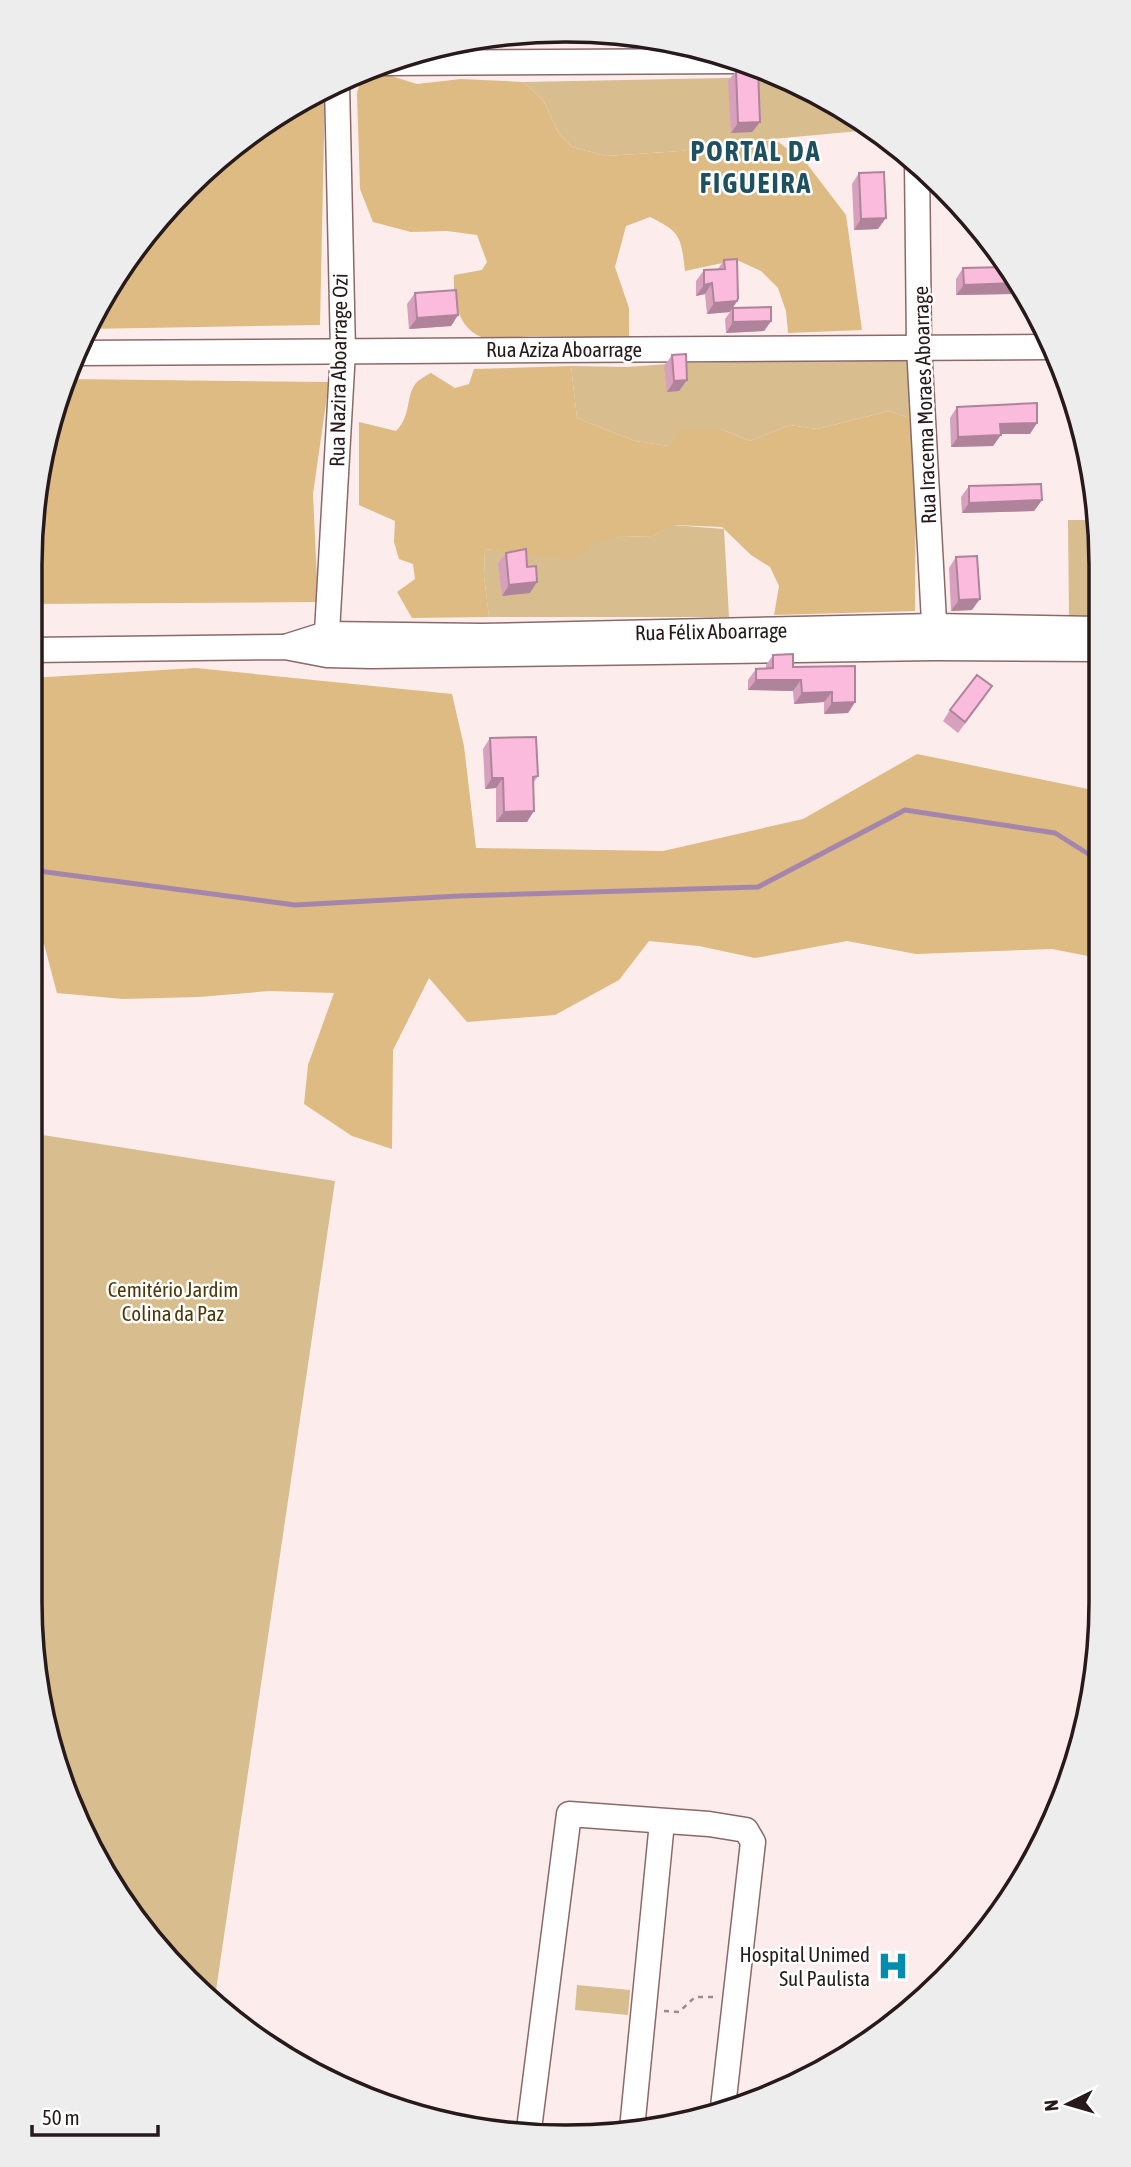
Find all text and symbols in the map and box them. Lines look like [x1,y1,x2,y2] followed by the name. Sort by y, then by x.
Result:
[690,135,822,199] district label: PORTAL DA FIGUEIRA
[324,273,352,467] street label: Rua Nazira Aboarrage Ozi
[908,285,940,525] street label: Rua Iracema Moraes Aboarrage
[486,337,642,361] street label: Rua Aziza Aboarrage
[635,618,787,644] street label: Rua Félix Aboarrage
[108,1277,238,1325] park label: Cemitério Jardim Colina da Paz
[740,1942,870,1990] place label: Hospital Unimed Sul Paulista
[876,1949,910,1983] hospital icon: Hospital Unimed Sul Paulista
[1033,2069,1103,2139] north arrow
[32,2094,158,2138] scale bar
[1040,2099,1063,2112] text: N
[42,2105,80,2129] text: 50 m

